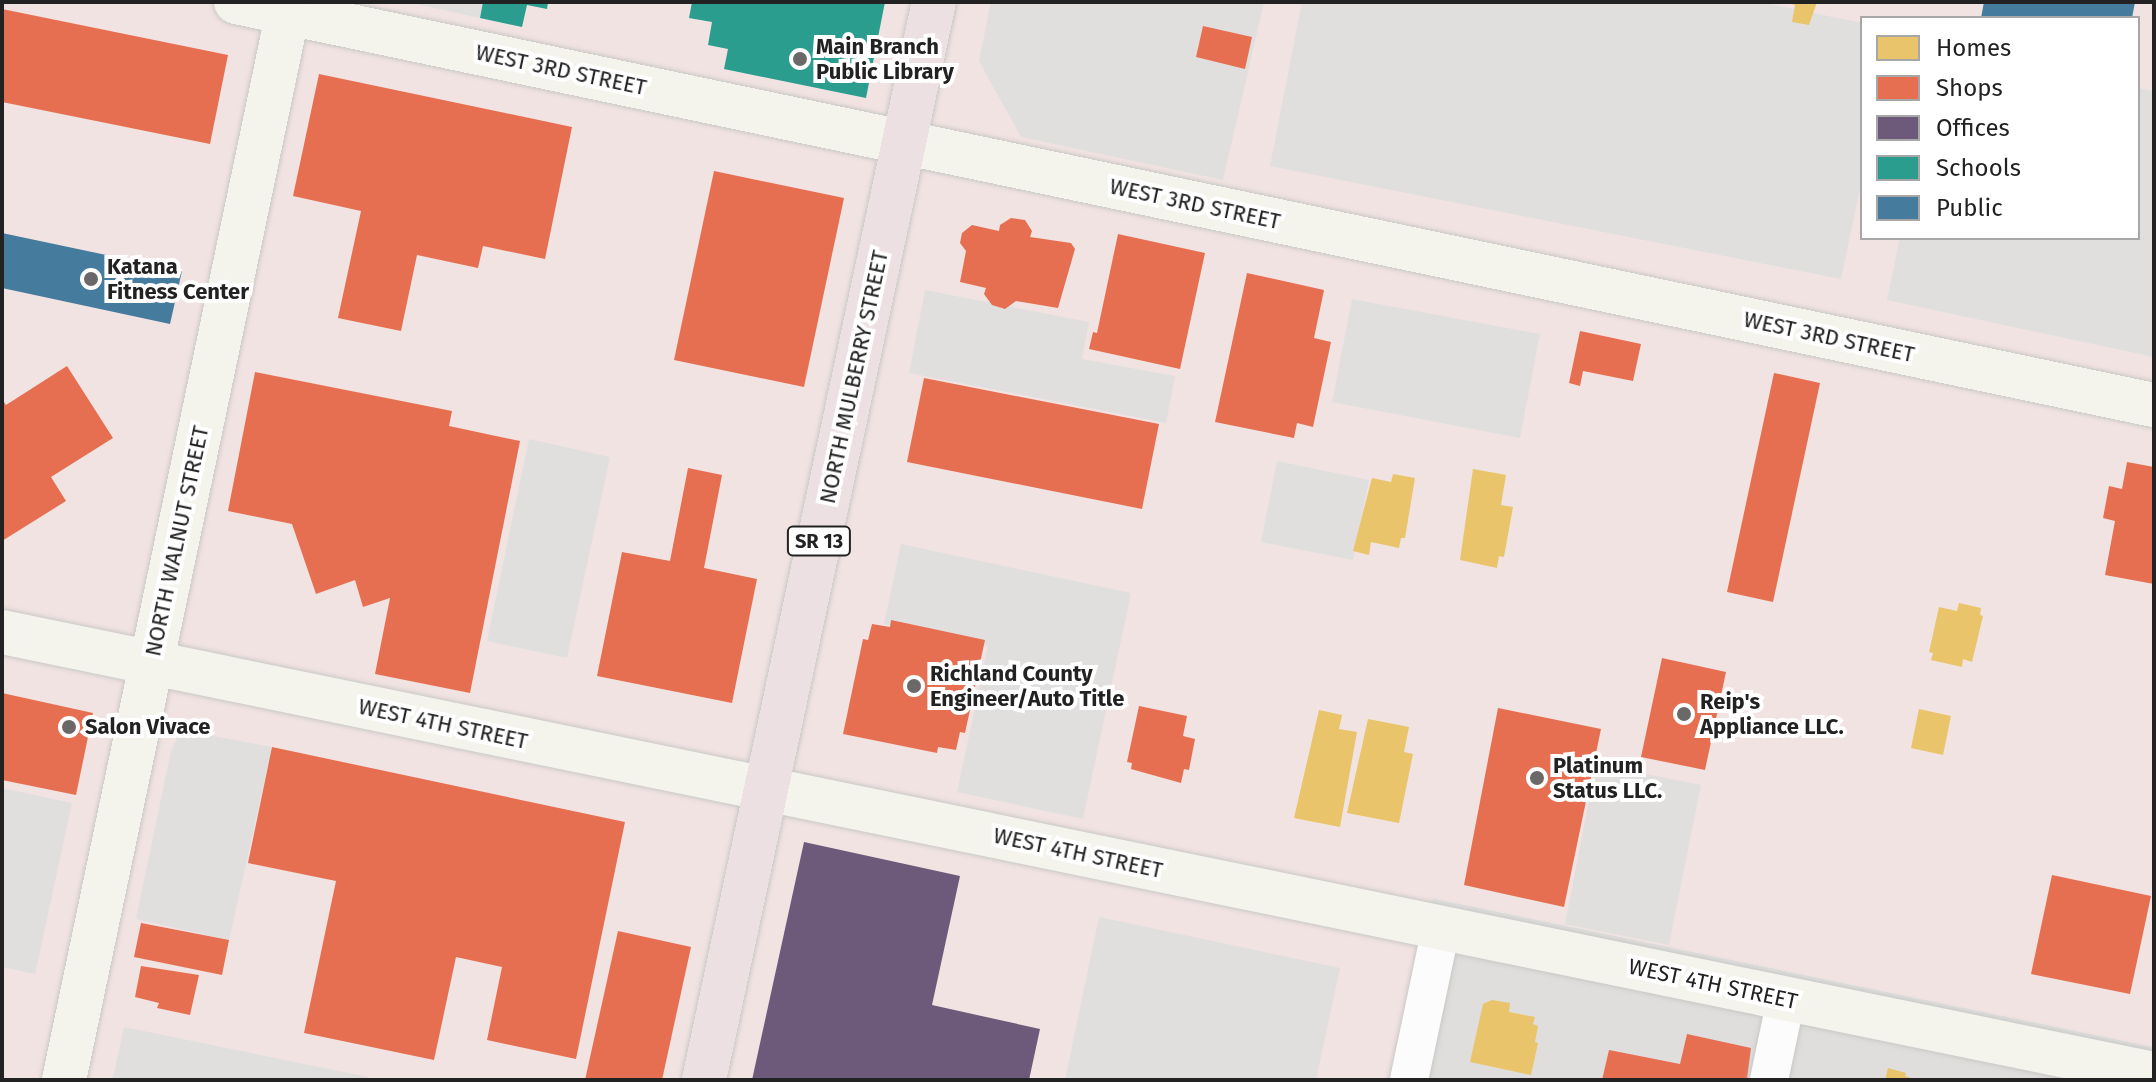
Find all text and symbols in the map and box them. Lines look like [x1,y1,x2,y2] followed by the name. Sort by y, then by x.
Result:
[1860,16,2140,240] legend
[816,33,954,84] place label: Main Branch Public Library
[1936,34,2011,62] text: Homes
[473,39,649,101] street label: WEST 3RD STREET
[791,50,809,68] marker: Main Branch Public Library
[1936,74,2003,102] text: Shops
[1936,114,2010,142] text: Offices
[1936,154,2021,182] text: Schools
[1107,173,1283,235] street label: WEST 3RD STREET
[1936,194,2003,222] text: Public
[814,248,894,506] street label: NORTH MULBERRY STREET
[107,253,249,304] place label: Katana Fitness Center
[82,270,100,288] marker: Katana Fitness Center
[1741,306,1917,368] street label: WEST 3RD STREET
[140,423,214,659] street label: NORTH WALNUT STREET
[785,525,853,557] road number: SR 13
[930,660,1124,712] place label: Richland County Engineer/Auto Title
[905,677,923,695] marker: Richland County Engineer/Auto Title
[1700,688,1844,740] place label: Reip's Appliance LLC.
[356,693,530,755] street label: WEST 4TH STREET
[1675,705,1693,723] marker: Reip's Appliance LLC.
[85,714,210,740] place label: Salon Vivace
[60,718,78,736] marker: Salon Vivace
[1553,752,1662,804] place label: Platinum Status LLC.
[1528,769,1546,787] marker: Platinum Status LLC.
[991,822,1165,884] street label: WEST 4TH STREET
[1626,953,1800,1015] street label: WEST 4TH STREET

